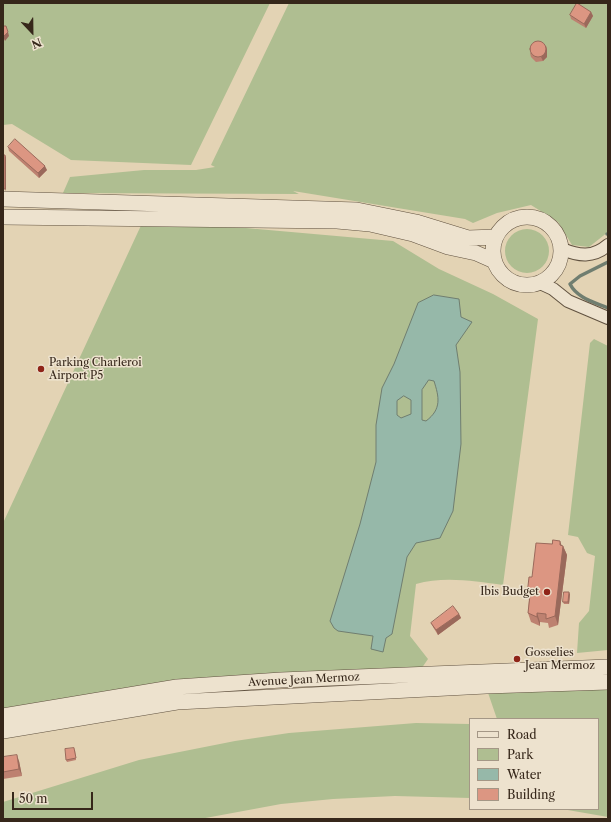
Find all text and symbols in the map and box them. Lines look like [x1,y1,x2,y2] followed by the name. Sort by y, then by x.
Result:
[12,12,52,52] north arrow
[29,35,44,51] text: N
[49,356,142,382] place label: Parking Charleroi Airport P5
[36,364,46,374] marker: Parking Charleroi Airport P5
[480,585,539,599] place label: Ibis Budget
[542,587,552,597] marker: Ibis Budget
[525,646,595,672] place label: Gosselies Jean Mermoz
[512,654,522,664] marker: Gosselies Jean Mermoz
[248,670,360,690] street label: Avenue Jean Mermoz
[469,718,599,810] legend
[507,727,537,742] text: Road
[507,747,533,762] text: Park
[507,767,541,782] text: Water
[14,784,95,810] scale bar
[507,787,555,802] text: Building
[19,791,48,806] text: 50 m

